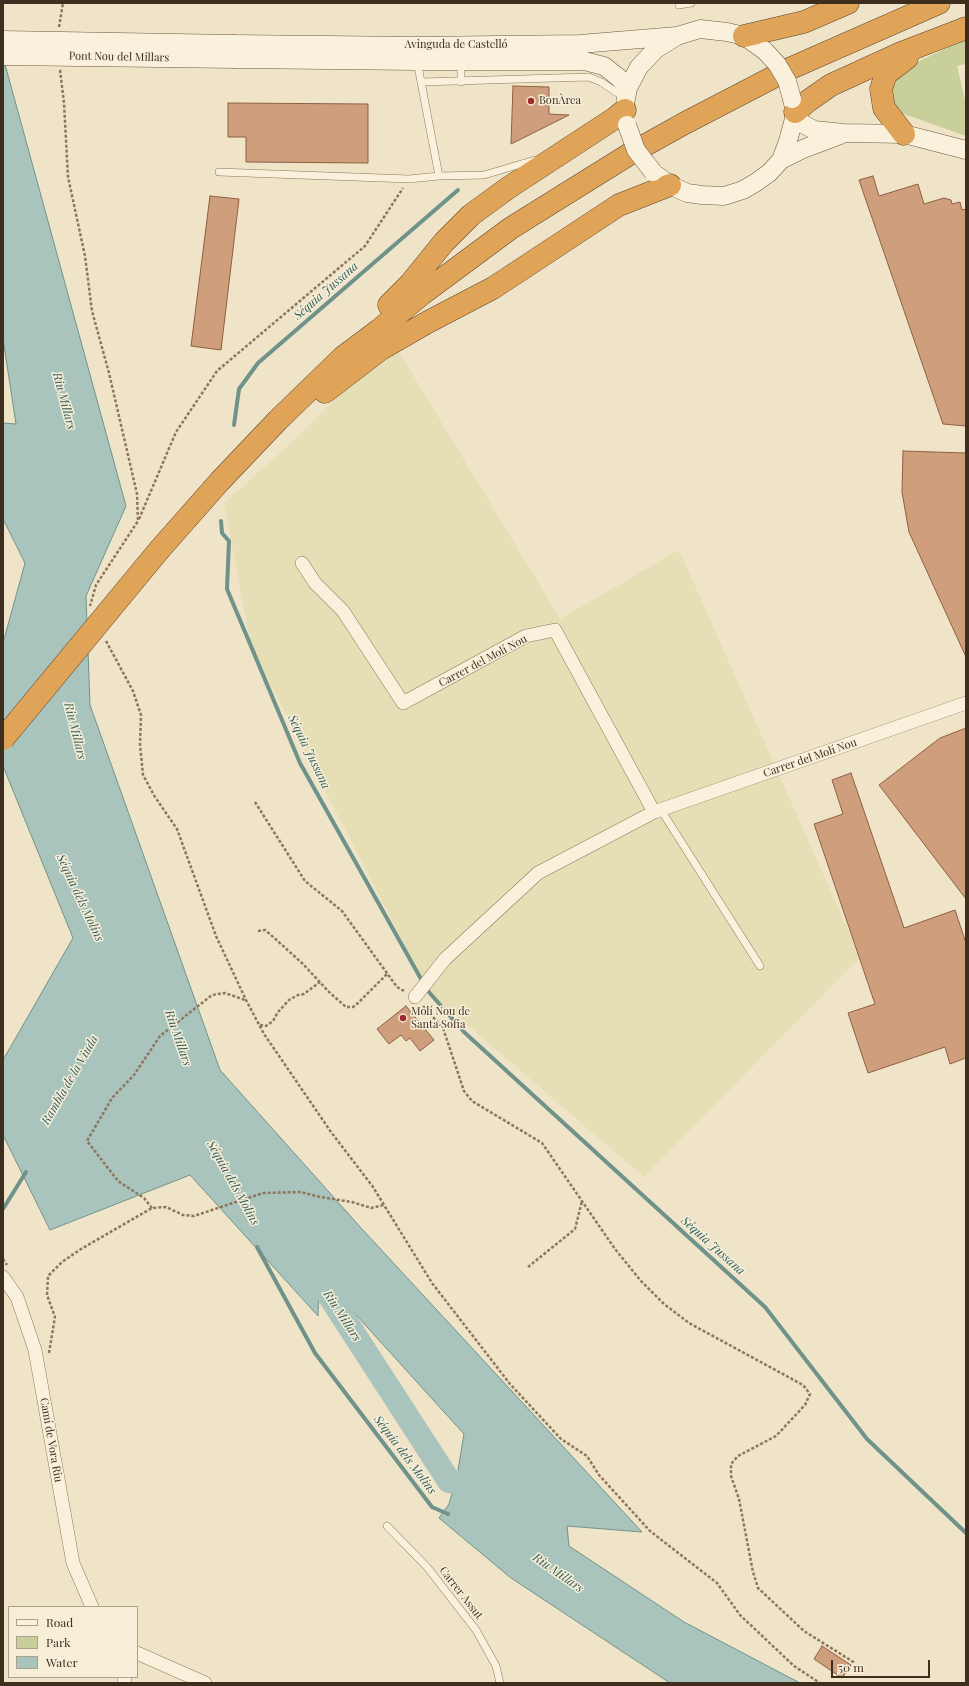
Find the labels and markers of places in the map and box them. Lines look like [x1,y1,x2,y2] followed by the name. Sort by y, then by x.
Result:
[539,94,581,108] place label: BonÀrea
[526,96,536,106] marker: BonÀrea
[411,1005,470,1031] place label: Molí Nou de Santa Sofia
[398,1013,408,1023] marker: Molí Nou de Santa Sofia

